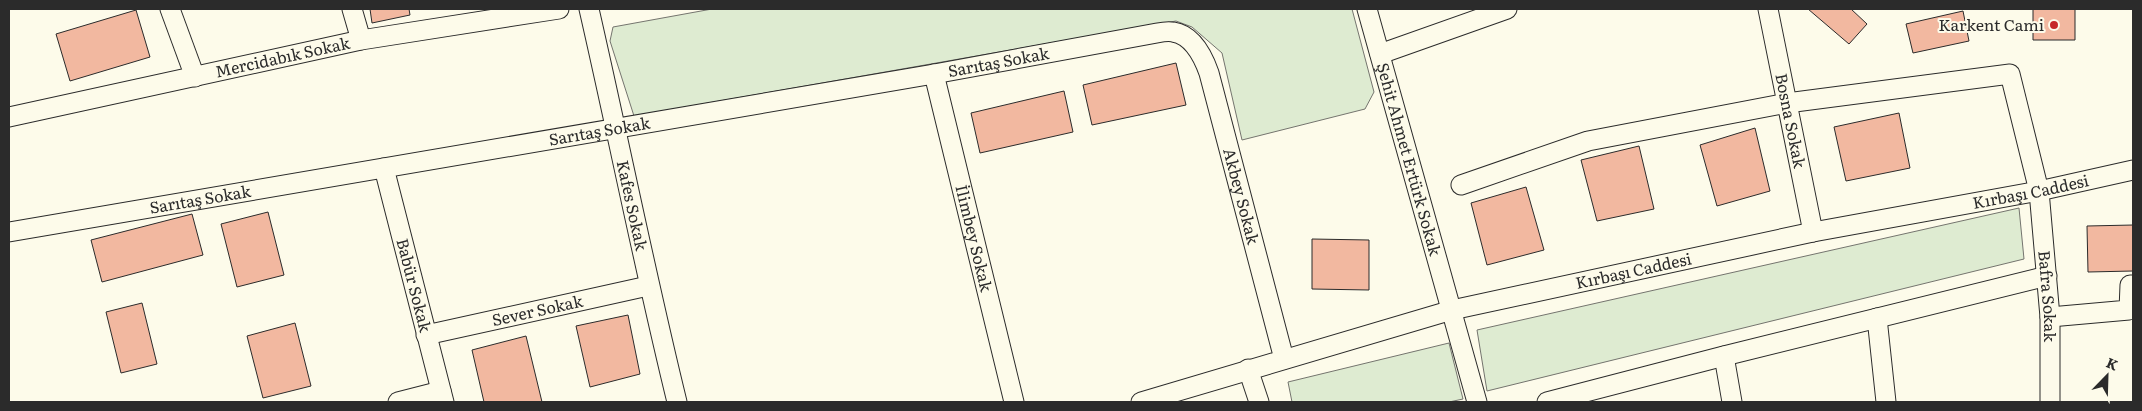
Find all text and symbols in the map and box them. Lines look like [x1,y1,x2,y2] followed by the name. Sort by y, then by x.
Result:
[1939,12,2044,36] place label: Karkent Cami
[2048,19,2060,31] marker: Karkent Cami
[213,30,352,83] street label: Mercidabık Sokak
[946,40,1051,82] street label: Sarıtaş Sokak
[1372,60,1449,258] street label: Şehit Ahmet Ertürk Sokak
[1770,71,1813,170] street label: Bosna Sokak
[547,110,652,151] street label: Sarıtaş Sokak
[1218,145,1266,247] street label: Akbey Sokak
[612,158,655,253] street label: Kafes Sokak
[1970,167,2091,214] street label: Kırbaşı Caddesi
[148,178,253,219] street label: Sarıtaş Sokak
[950,182,1000,294] street label: İlimbey Sokak
[391,235,439,335] street label: Babür Sokak
[1573,246,1694,294] street label: Kırbaşı Caddesi
[2033,249,2063,342] street label: Bafra Sokak
[489,288,585,331] street label: Sever Sokak
[2082,351,2132,401] north arrow
[2104,352,2121,374] text: K

